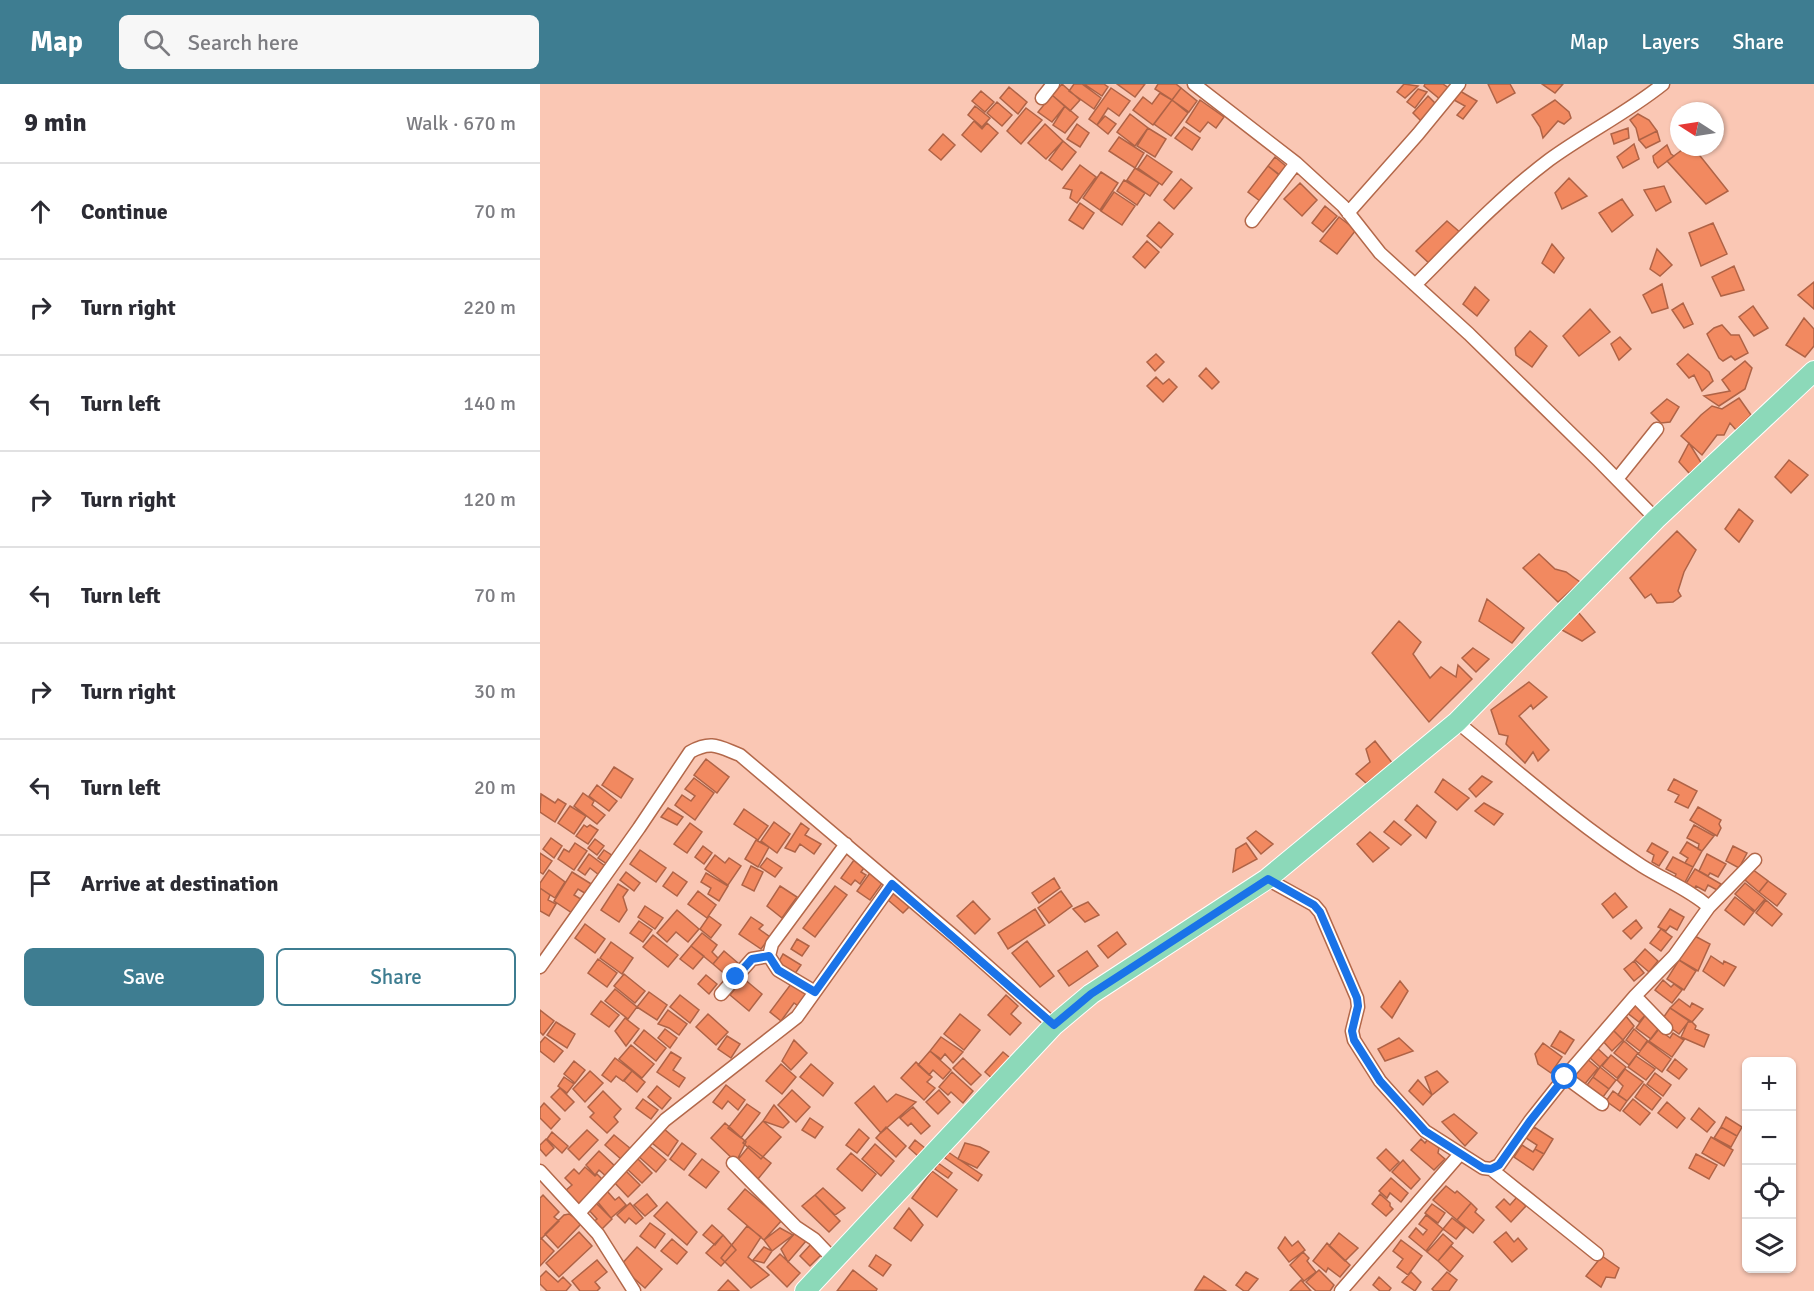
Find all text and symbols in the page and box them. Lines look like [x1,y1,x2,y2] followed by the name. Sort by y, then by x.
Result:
[119,15,539,69] search box
[30,25,83,59] text: Map
[140,26,173,59] icon: search
[188,29,299,56] text: Search here
[1570,29,1608,55] text: Map
[1641,29,1699,55] text: Layers
[1732,29,1784,55] text: Share
[1670,102,1724,156] north arrow
[24,107,87,139] text: 9 min
[406,111,516,136] text: Walk · 670 m
[24,195,57,228] icon: ahead
[81,198,168,225] text: Continue
[474,199,516,224] text: 70 m
[24,291,57,324] icon: right
[81,294,176,321] text: Turn right
[463,295,516,320] text: 220 m
[24,387,57,420] icon: left
[81,390,161,417] text: Turn left
[463,391,516,416] text: 140 m
[24,483,57,516] icon: right
[81,486,176,513] text: Turn right
[463,487,516,512] text: 120 m
[24,579,57,612] icon: left
[81,582,161,609] text: Turn left
[474,583,516,608] text: 70 m
[24,675,57,708] icon: right
[81,678,176,705] text: Turn right
[474,679,516,704] text: 30 m
[24,771,57,804] icon: left
[81,774,161,801] text: Turn left
[474,775,516,800] text: 20 m
[24,867,57,900] icon: arrive
[81,870,278,897] text: Arrive at destination
[24,948,264,1006] button: Save
[276,948,516,1006] button: Share
[722,963,748,989] route end
[1742,1057,1796,1273] map controls
[1742,1057,1796,1111] button: +
[1551,1063,1577,1089] route start
[1742,1111,1796,1165] button: −
[1742,1165,1796,1219] button: locate
[1742,1219,1796,1273] button: layers

